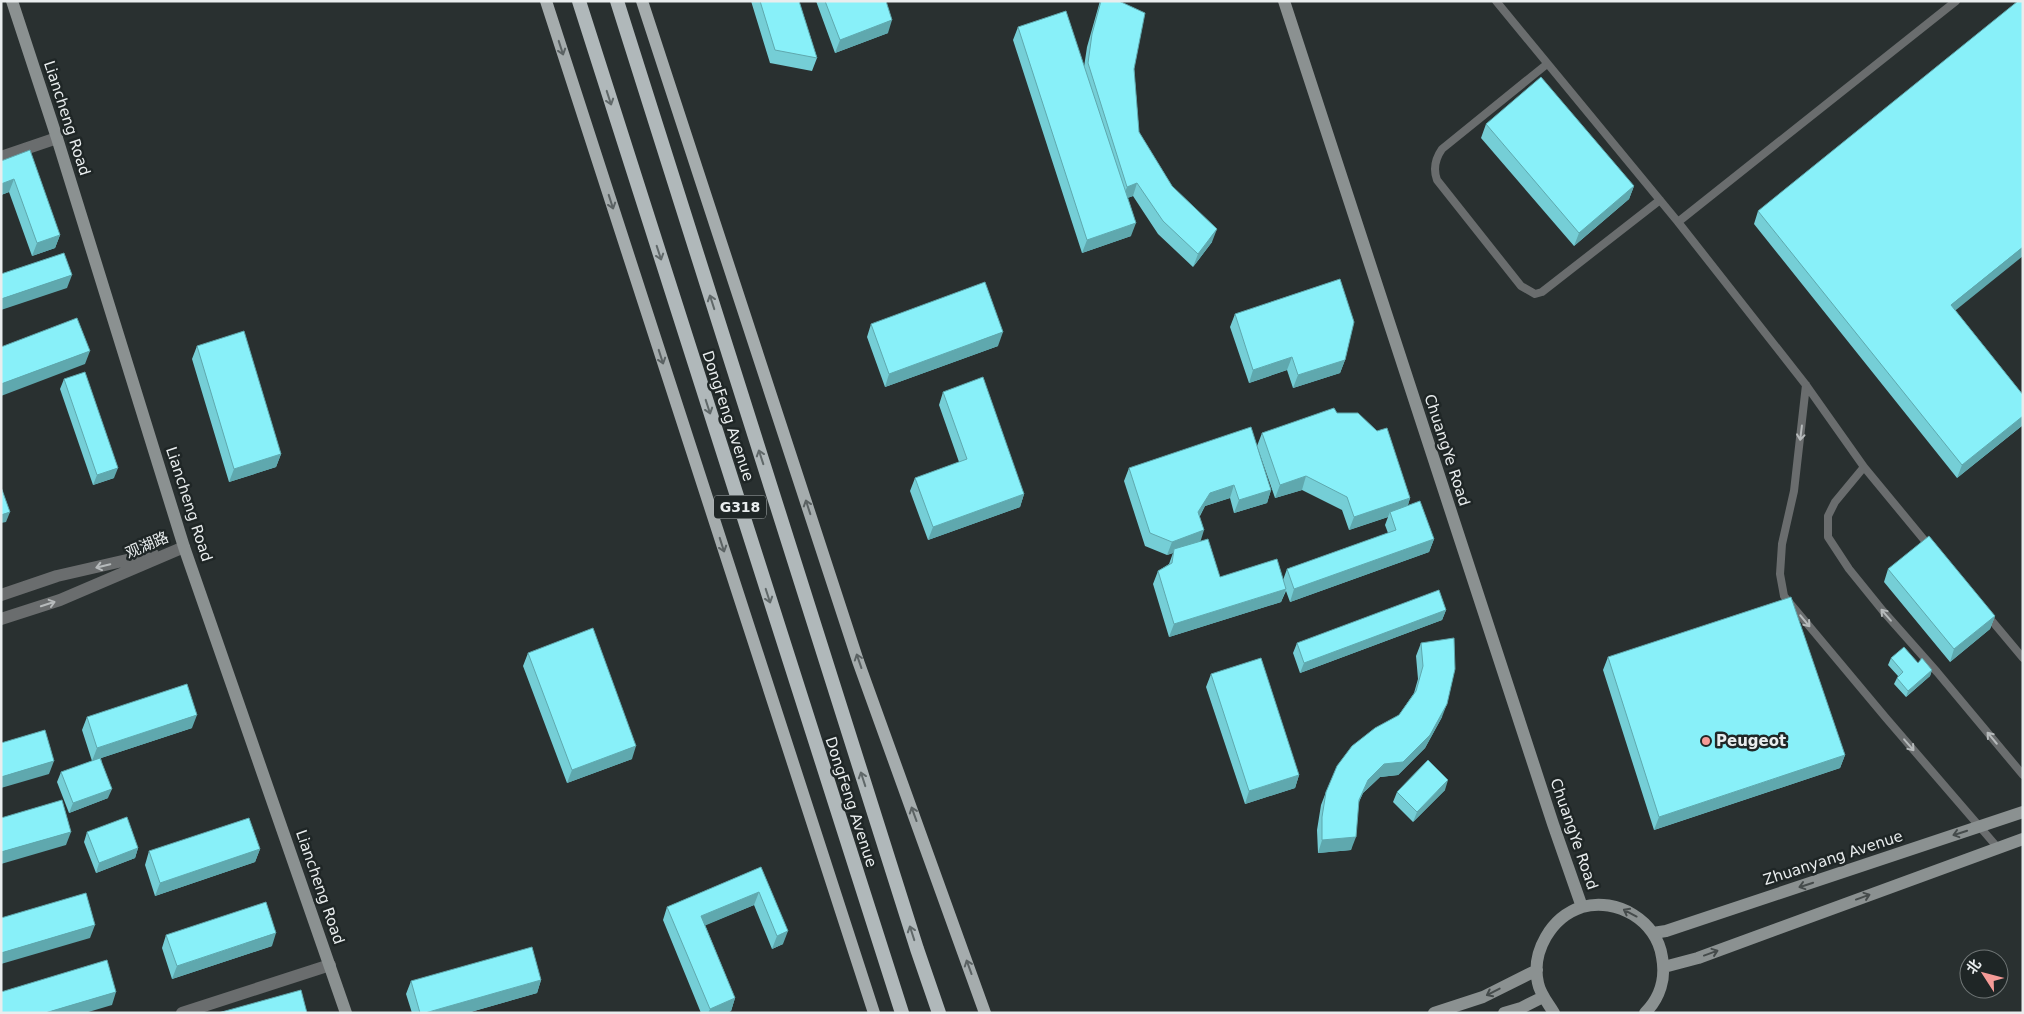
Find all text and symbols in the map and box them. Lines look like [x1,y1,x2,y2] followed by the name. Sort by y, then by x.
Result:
[557,39,566,55] one-way arrow
[40,58,94,178] street label: Liancheng Road
[605,89,615,105] one-way arrow
[607,194,616,209] one-way arrow
[654,244,664,260] one-way arrow
[707,294,717,310] one-way arrow
[657,348,667,364] one-way arrow
[698,348,758,484] street label: DongFeng Avenue
[1420,392,1474,508] street label: ChuangYe Road
[704,399,713,415] one-way arrow
[1796,425,1806,441] one-way arrow
[162,444,216,564] street label: Liancheng Road
[756,449,766,465] one-way arrow
[714,496,766,518] road number: G318
[802,499,812,515] one-way arrow
[123,528,171,562] street label: 观湖路
[718,536,728,552] one-way arrow
[95,562,111,571] one-way arrow
[764,587,773,603] one-way arrow
[39,599,55,609] one-way arrow
[1880,608,1891,621] one-way arrow
[1799,614,1810,627] one-way arrow
[853,653,863,669] one-way arrow
[1986,731,1997,744] one-way arrow
[1716,732,1786,750] place label: Peugeot
[821,734,881,870] street label: DongFeng Avenue
[1700,735,1712,747] marker: Peugeot
[1904,739,1915,752] one-way arrow
[858,771,868,787] one-way arrow
[1547,776,1601,892] street label: ChuangYe Road
[909,807,918,822] one-way arrow
[1761,827,1905,889] street label: Zhuanyang Avenue
[292,828,348,946] street label: Liancheng Road
[1952,829,1968,839] one-way arrow
[1798,880,1814,890] one-way arrow
[1855,892,1870,901] one-way arrow
[1623,907,1637,917] one-way arrow
[907,926,917,942] one-way arrow
[1702,948,1718,957] one-way arrow
[1959,949,2009,999] north arrow
[1963,956,1984,977] text: 北
[964,960,973,975] one-way arrow
[1486,988,1501,997] one-way arrow

